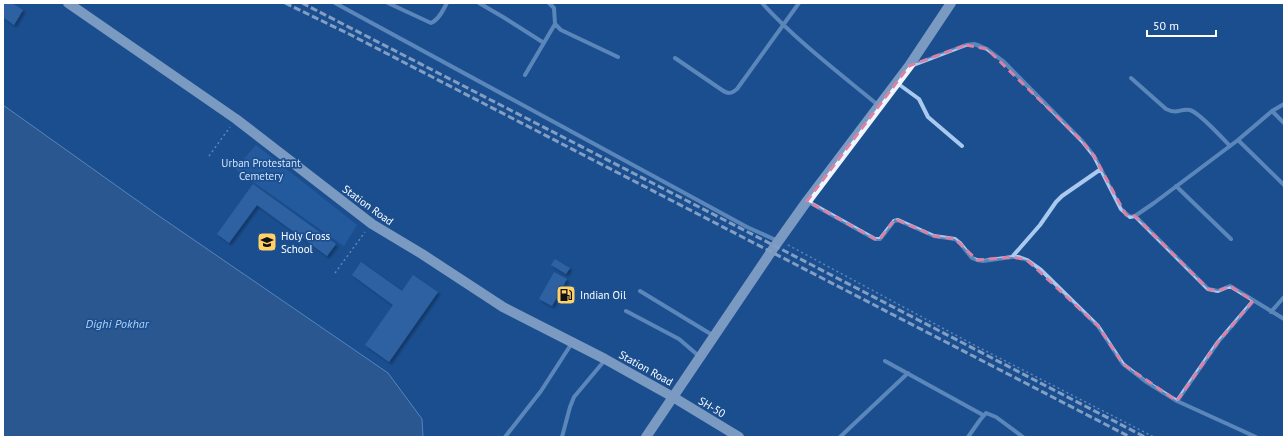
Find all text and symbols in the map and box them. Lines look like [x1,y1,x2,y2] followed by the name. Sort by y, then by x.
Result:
[1147,12,1216,38] scale bar
[1153,18,1179,33] text: 50 m
[221,156,301,183] park label: Urban Protestant Cemetery
[340,182,396,228] street label: Station Road
[281,229,331,256] place label: Holy Cross School
[256,231,278,253] school or university icon: Holy Cross School
[555,284,577,306] fuel station icon: Indian Oil
[580,288,627,302] place label: Indian Oil
[85,316,150,331] water label: Dighi Pokhar
[616,347,676,389] street label: Station Road
[696,393,728,421] street label: SH-50

